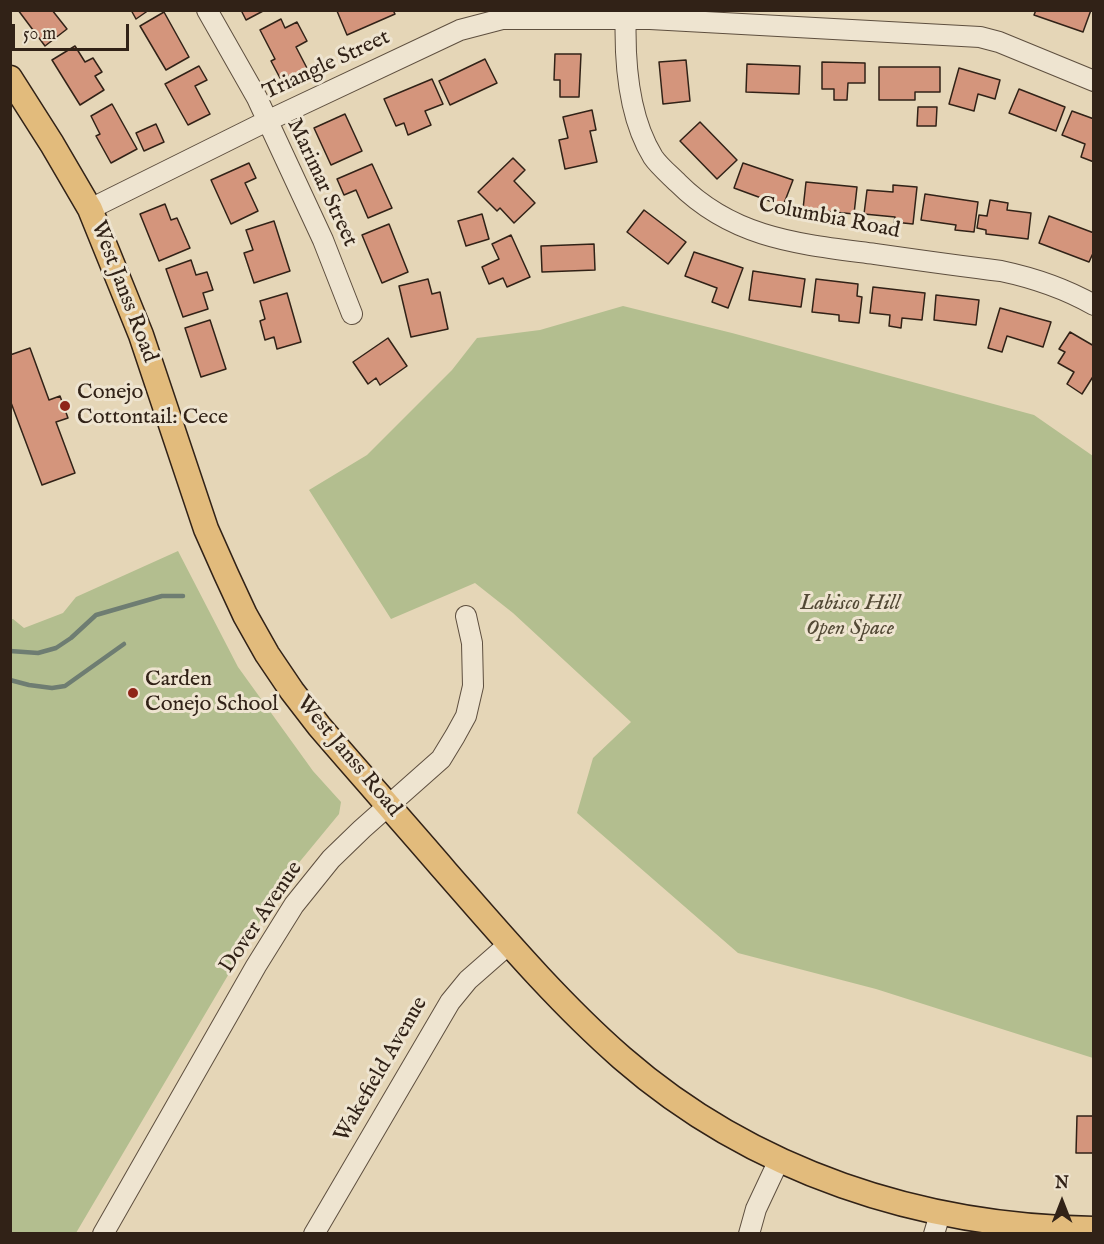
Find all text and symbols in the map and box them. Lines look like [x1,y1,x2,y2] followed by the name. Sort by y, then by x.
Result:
[15,12,132,50] scale bar
[23,23,56,46] text: 50 m
[259,25,395,107] street label: Triangle Street
[280,115,362,251] street label: Marimar Street
[756,192,902,246] street label: Columbia Road
[84,217,162,367] street label: West Janss Road
[77,380,228,432] place label: Conejo Cottontail: Cece
[58,399,72,413] marker: Conejo Cottontail: Cece
[800,591,900,642] park label: Labisco Hill Open Space
[145,667,278,718] place label: Carden Conejo School
[126,686,140,700] marker: Carden Conejo School
[290,691,406,823] street label: West Janss Road
[215,857,309,979] street label: Dover Avenue
[330,993,434,1147] street label: Wakefield Avenue
[1032,1172,1092,1232] north arrow
[1055,1174,1069,1194] text: N

